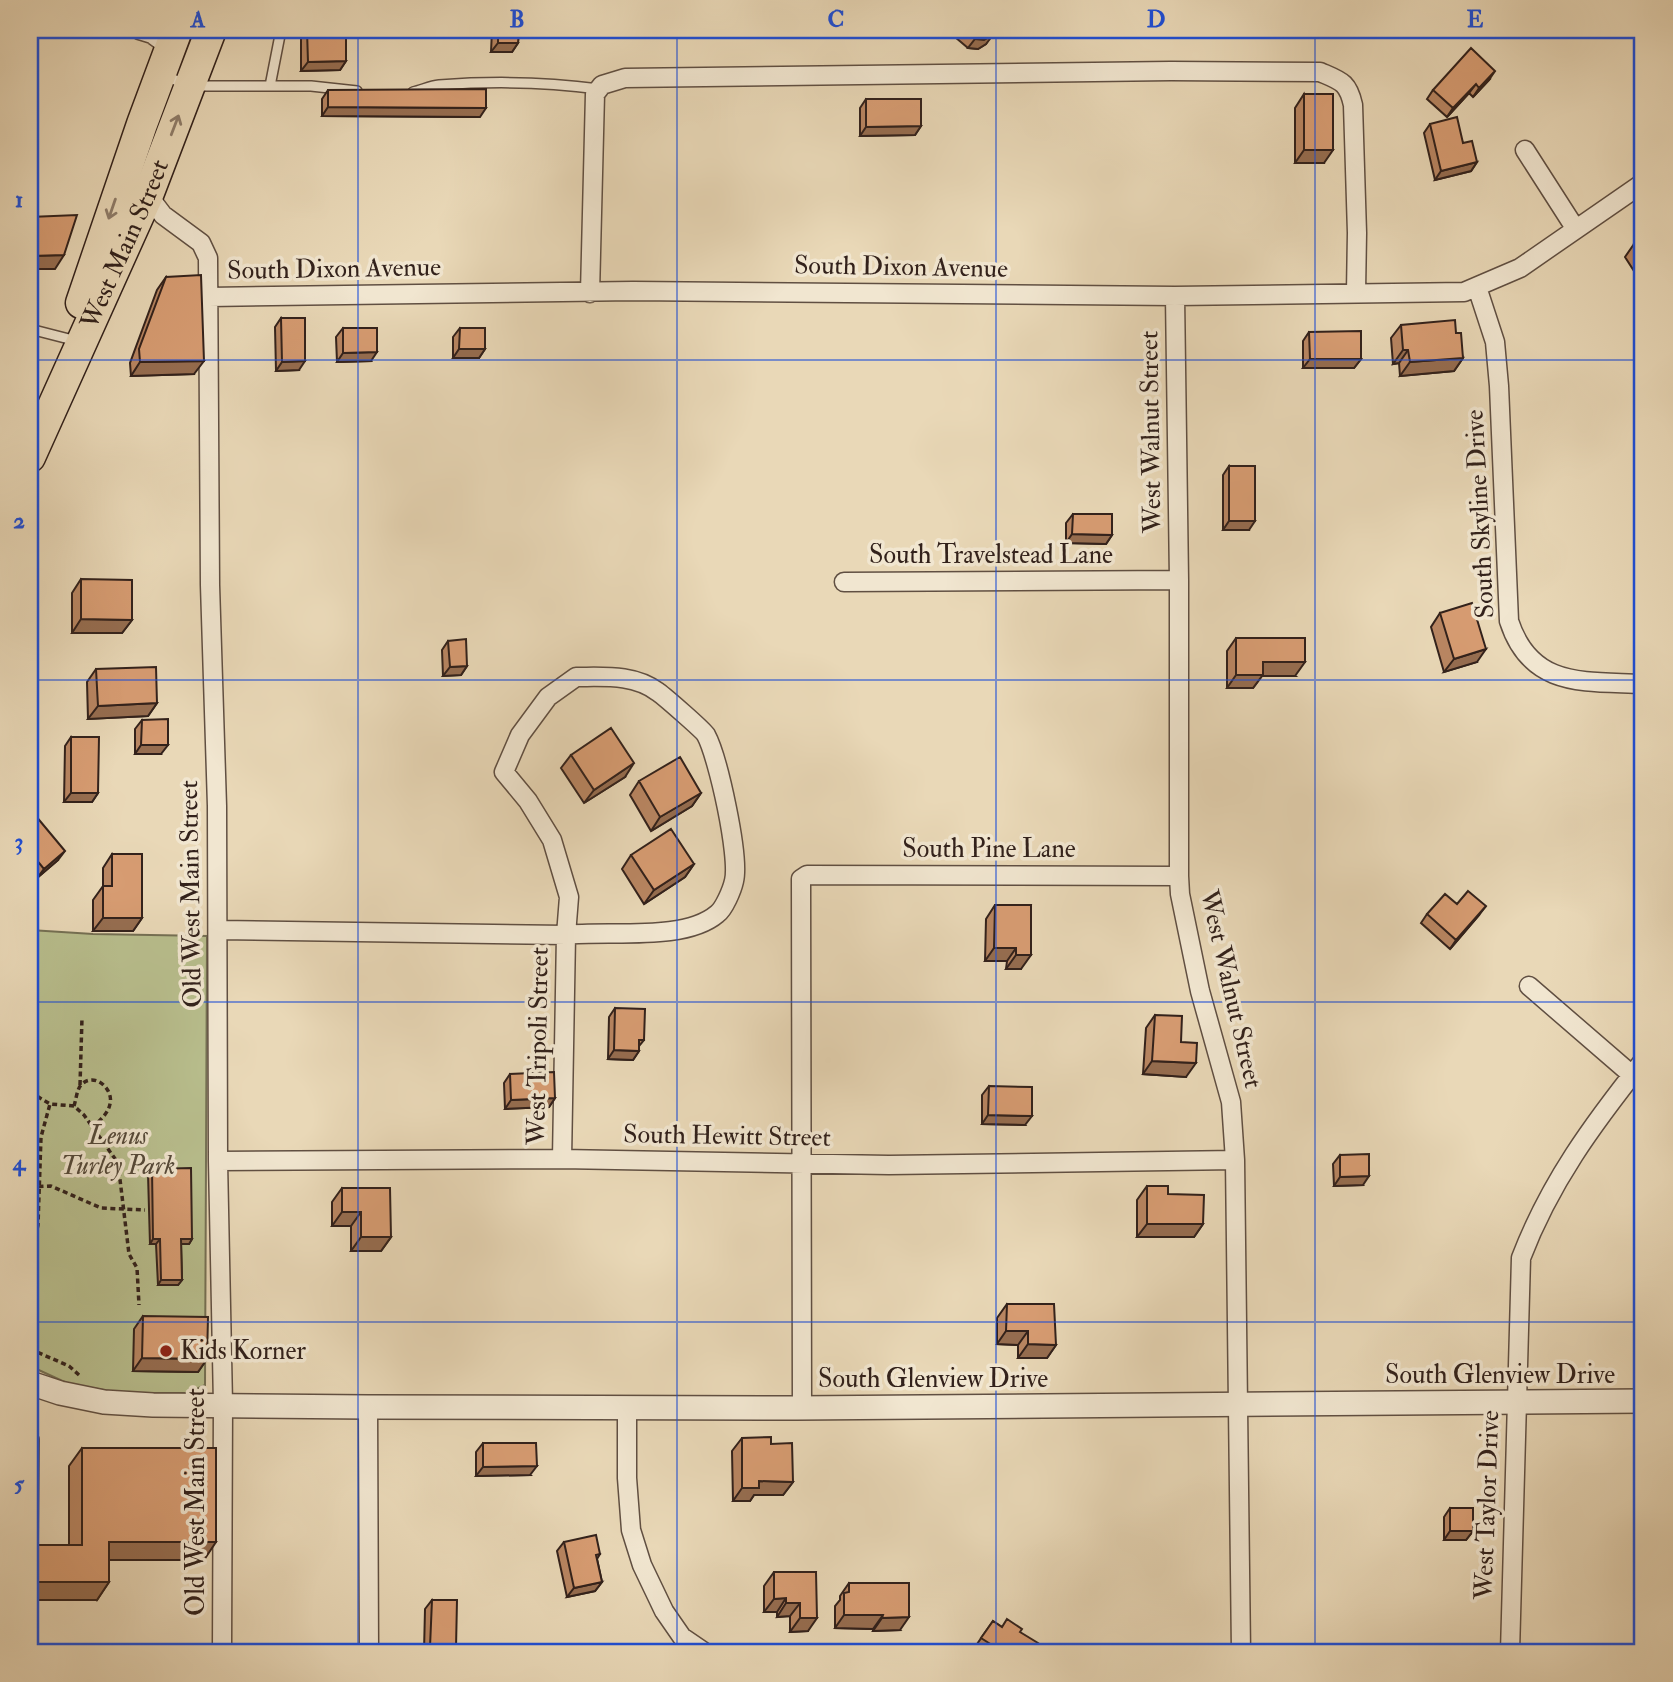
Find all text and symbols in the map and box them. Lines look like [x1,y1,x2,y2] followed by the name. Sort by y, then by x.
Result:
[190,5,206,34] text: A
[509,5,525,34] text: B
[828,5,844,34] text: C
[1147,5,1165,34] text: D
[1467,5,1484,34] text: E
[170,115,182,137] one-way arrow
[73,155,176,335] street label: West Main Street
[15,185,23,214] text: 1
[105,198,118,220] one-way arrow
[794,249,1008,285] street label: South Dixon Avenue
[227,251,441,287] street label: South Dixon Avenue
[1133,330,1169,535] street label: West Walnut Street
[1459,409,1501,619] street label: South Skyline Drive
[13,506,25,535] text: 2
[869,539,1113,571] street label: South Travelstead Lane
[173,780,209,1008] street label: Old West Main Street
[15,827,23,856] text: 3
[902,833,1076,865] street label: South Pine Lane
[1192,886,1269,1091] street label: West Walnut Street
[520,947,557,1146] street label: West Tripoli Street
[623,1118,831,1154] street label: South Hewitt Street
[61,1120,175,1182] park label: Lenus Turley Park
[12,1148,27,1177] text: 4
[180,1335,306,1367] place label: Kids Korner
[158,1343,174,1359] marker: Kids Korner
[1385,1359,1615,1391] street label: South Glenview Drive
[818,1363,1048,1395] street label: South Glenview Drive
[180,1388,212,1616] street label: Old West Main Street
[1468,1410,1506,1601] street label: West Taylor Drive
[14,1469,25,1498] text: 5

